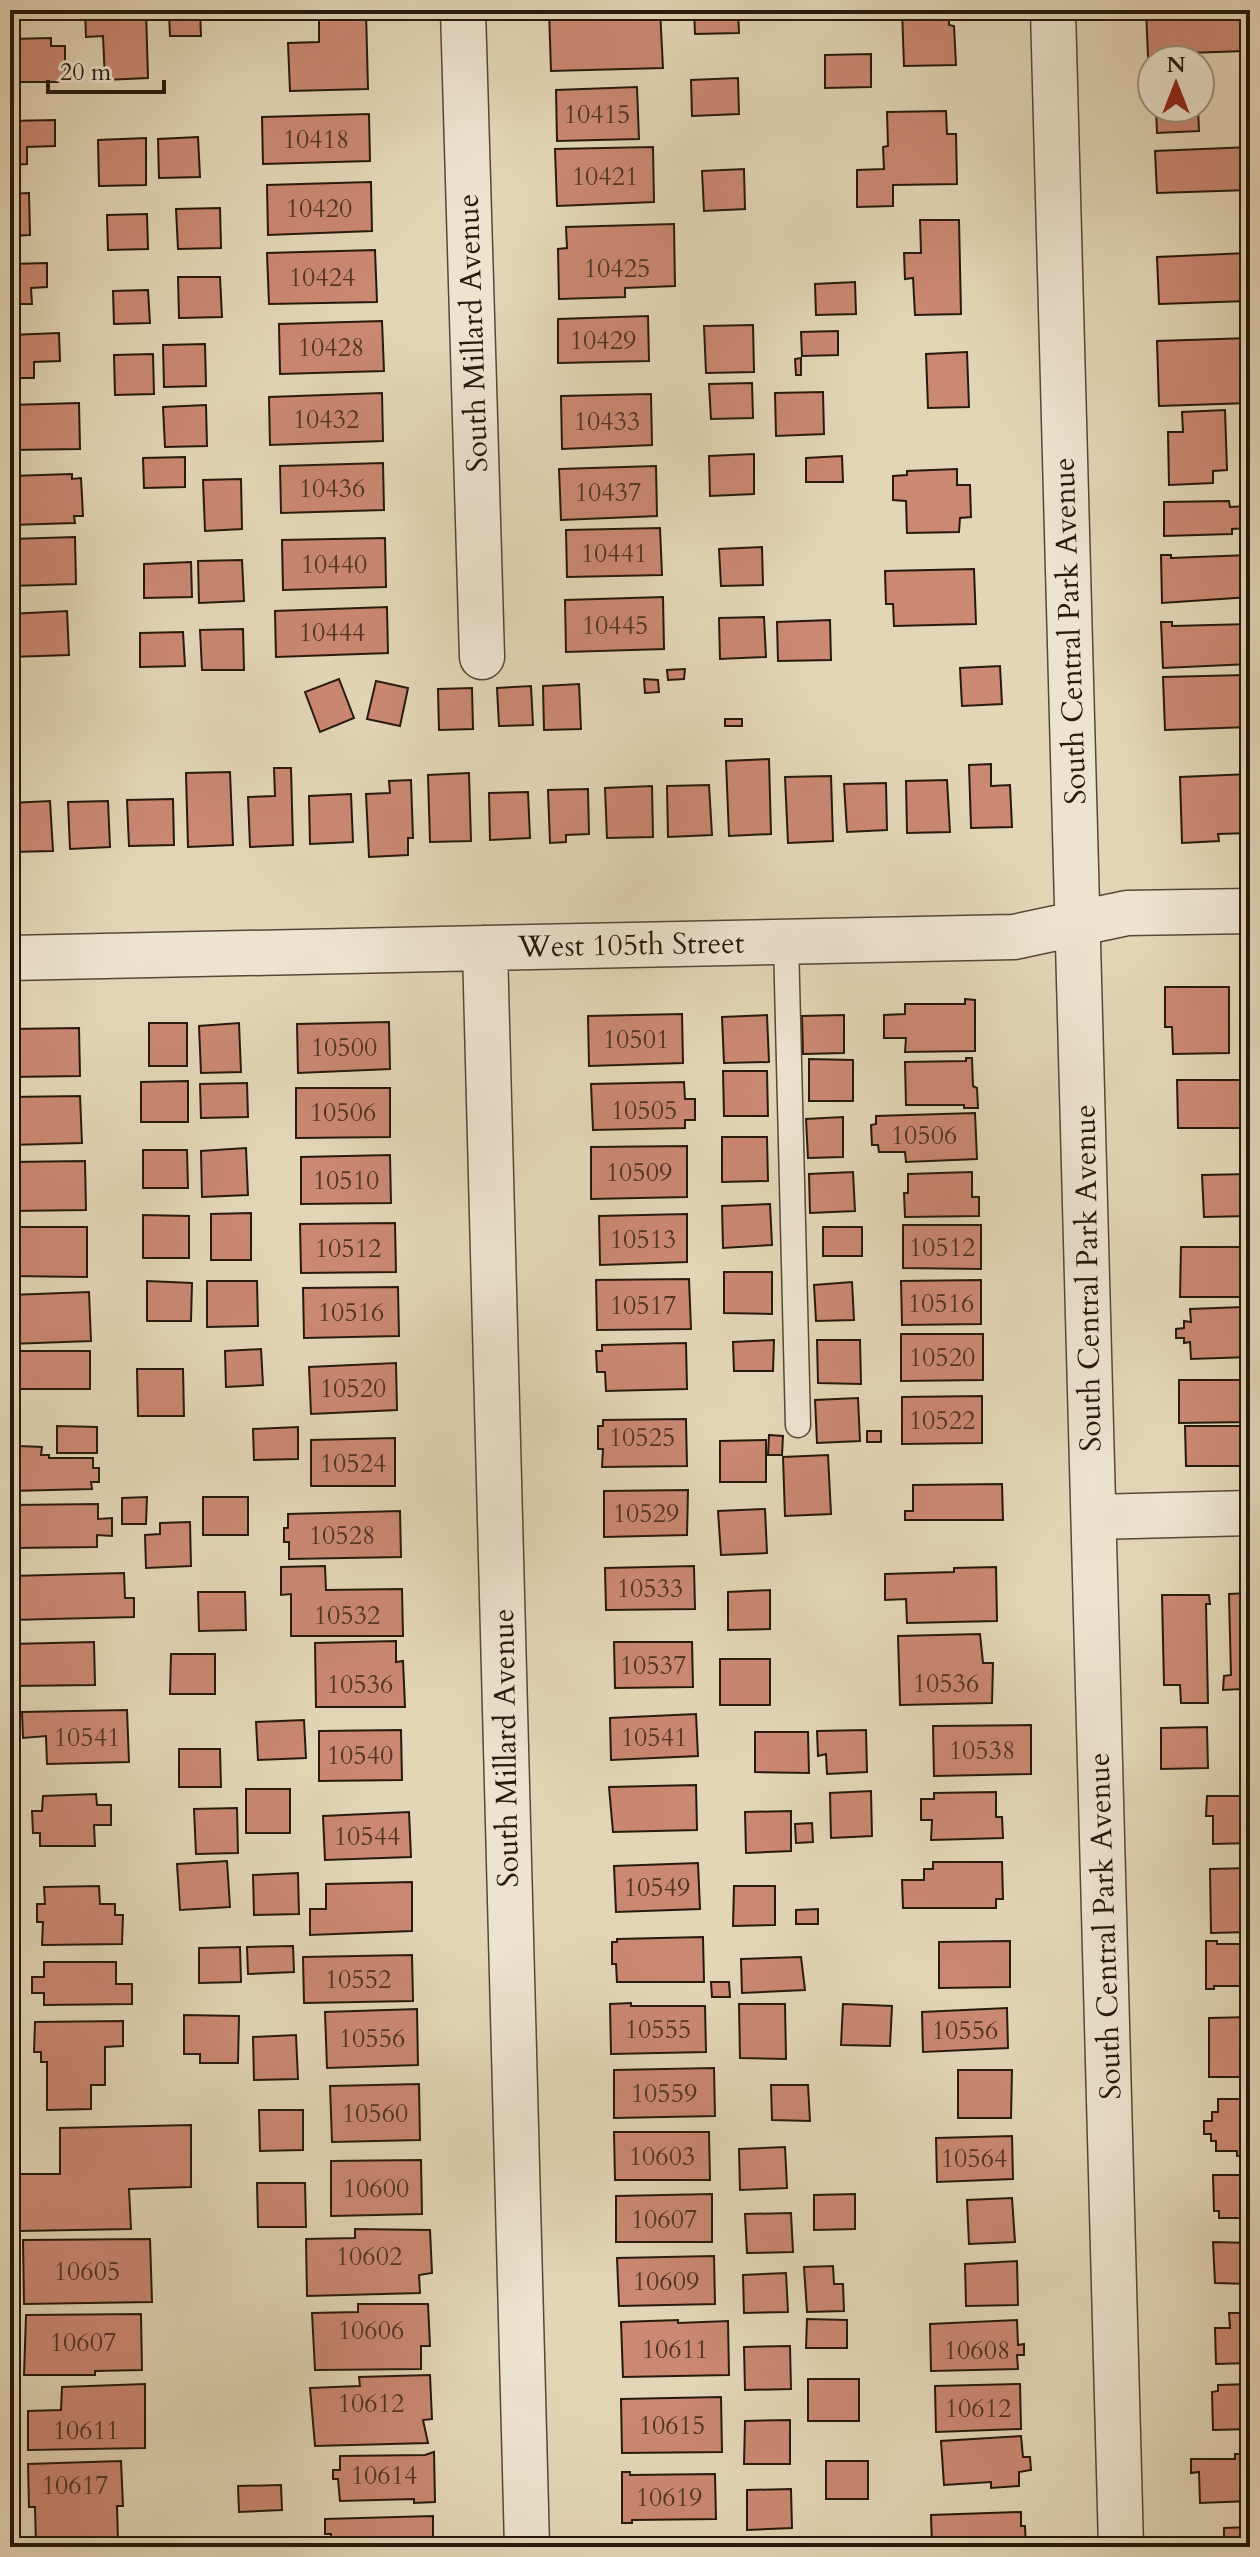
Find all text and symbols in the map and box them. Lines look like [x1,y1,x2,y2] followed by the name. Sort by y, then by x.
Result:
[48,44,164,94] scale bar
[1136,44,1216,124] north arrow
[1166,50,1186,80] text: N
[60,56,112,89] text: 20 m
[564,97,630,132] house number: 10415
[283,122,349,157] house number: 10418
[572,159,638,194] house number: 10421
[286,191,352,226] house number: 10420
[448,193,498,473] street label: South Millard Avenue
[584,251,650,286] house number: 10425
[289,260,355,295] house number: 10424
[570,323,636,358] house number: 10429
[298,330,364,365] house number: 10428
[293,402,359,437] house number: 10432
[574,404,640,439] house number: 10433
[1043,457,1097,805] street label: South Central Park Avenue
[299,471,365,506] house number: 10436
[575,475,641,510] house number: 10437
[581,536,647,571] house number: 10441
[301,547,367,582] house number: 10440
[582,608,648,643] house number: 10445
[299,615,365,650] house number: 10444
[516,923,745,967] street label: West 105th Street
[603,1022,669,1057] house number: 10501
[311,1030,377,1065] house number: 10500
[611,1093,677,1128] house number: 10505
[310,1095,376,1130] house number: 10506
[1064,1104,1112,1452] street label: South Central Park Avenue
[891,1118,957,1153] house number: 10506
[606,1155,672,1190] house number: 10509
[313,1163,379,1198] house number: 10510
[610,1222,676,1257] house number: 10513
[909,1230,975,1265] house number: 10512
[315,1231,381,1266] house number: 10512
[908,1286,974,1321] house number: 10516
[610,1288,676,1323] house number: 10517
[318,1295,384,1330] house number: 10516
[909,1340,975,1375] house number: 10520
[320,1371,386,1406] house number: 10520
[909,1403,975,1438] house number: 10522
[609,1420,675,1455] house number: 10525
[320,1446,386,1481] house number: 10524
[613,1496,679,1531] house number: 10529
[309,1518,375,1553] house number: 10528
[617,1571,683,1606] house number: 10533
[314,1598,380,1633] house number: 10532
[483,1608,529,1888] street label: South Millard Avenue
[620,1648,686,1683] house number: 10537
[913,1666,979,1701] house number: 10536
[327,1667,393,1702] house number: 10536
[54,1720,120,1755] house number: 10541
[621,1720,687,1755] house number: 10541
[949,1733,1015,1768] house number: 10538
[327,1738,393,1773] house number: 10540
[1078,1752,1132,2100] street label: South Central Park Avenue
[334,1819,400,1854] house number: 10544
[624,1870,690,1905] house number: 10549
[325,1962,391,1997] house number: 10552
[625,2012,691,2047] house number: 10555
[932,2013,998,2048] house number: 10556
[339,2021,405,2056] house number: 10556
[631,2076,697,2111] house number: 10559
[342,2096,408,2131] house number: 10560
[629,2139,695,2174] house number: 10603
[941,2141,1007,2176] house number: 10564
[343,2171,409,2206] house number: 10600
[631,2202,697,2237] house number: 10607
[336,2239,402,2274] house number: 10602
[54,2254,120,2289] house number: 10605
[633,2264,699,2299] house number: 10609
[338,2313,404,2348] house number: 10606
[50,2325,116,2360] house number: 10607
[642,2332,708,2367] house number: 10611
[944,2333,1010,2368] house number: 10608
[338,2386,404,2421] house number: 10612
[945,2391,1011,2426] house number: 10612
[639,2408,705,2443] house number: 10615
[53,2413,119,2448] house number: 10611
[351,2458,417,2493] house number: 10614
[42,2468,108,2503] house number: 10617
[636,2480,702,2515] house number: 10619

